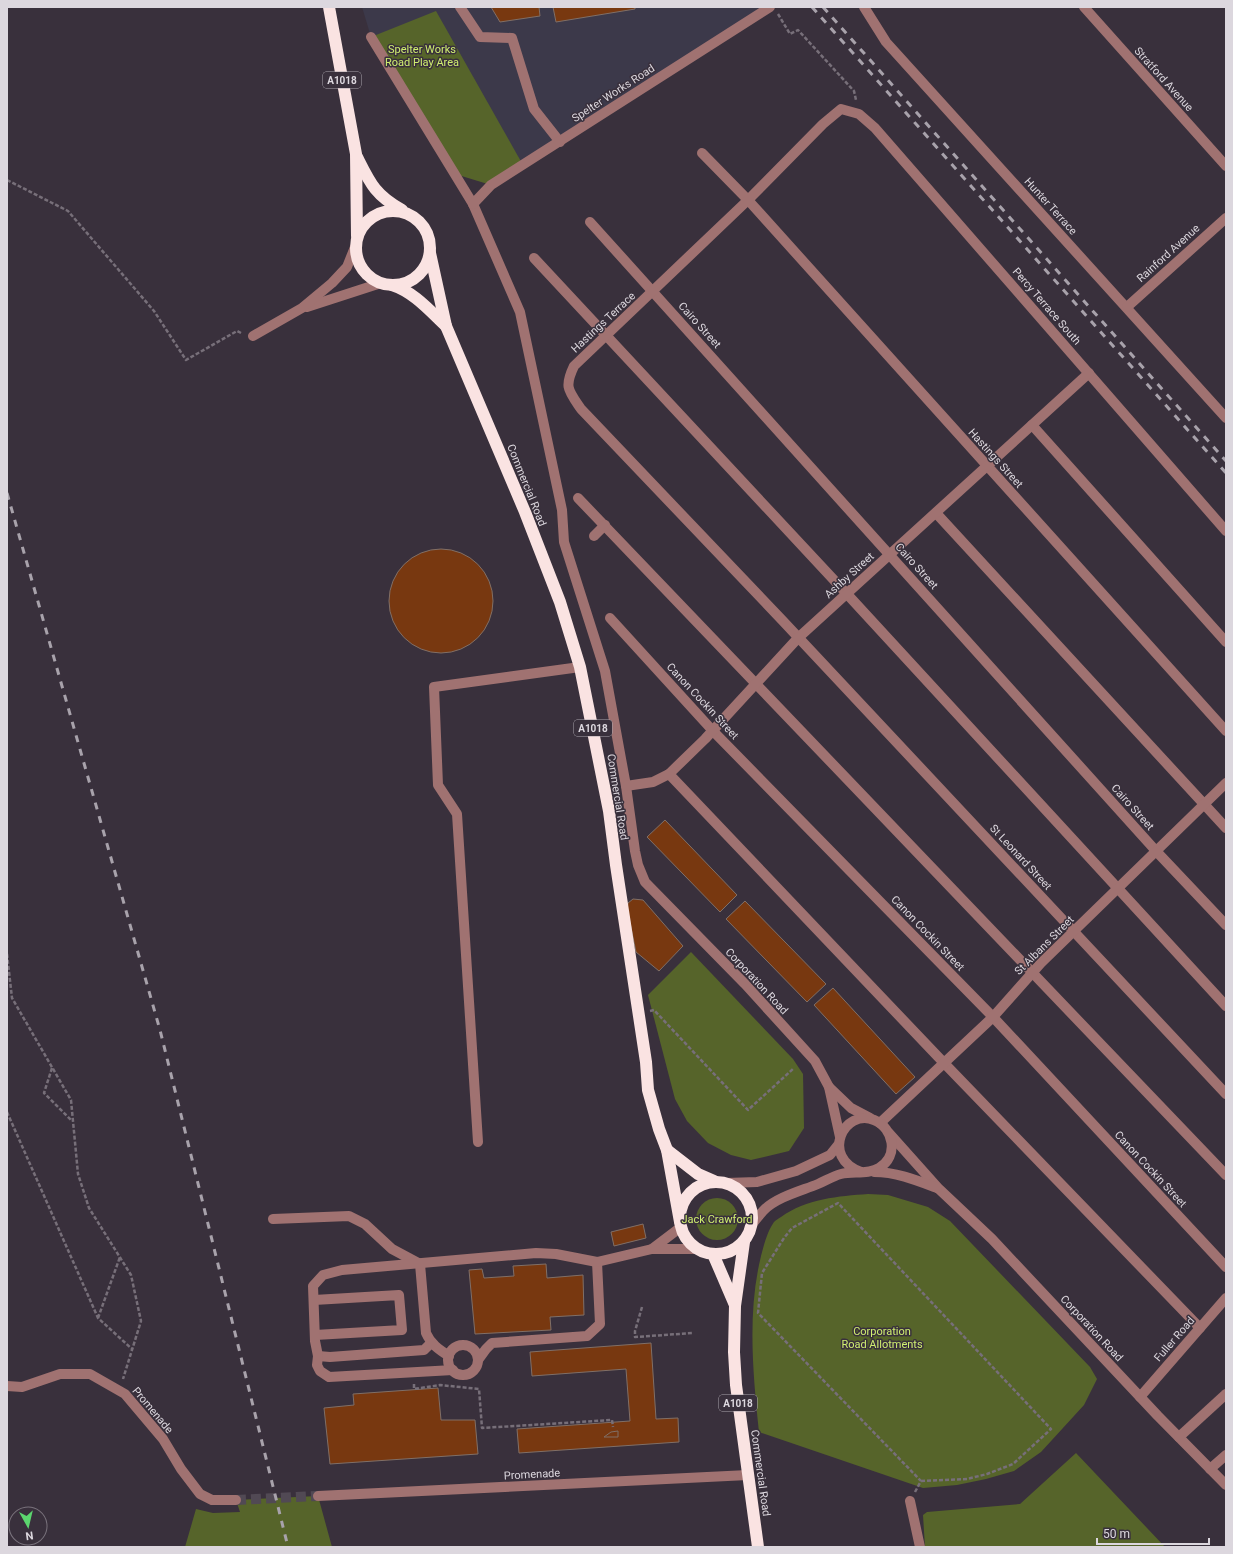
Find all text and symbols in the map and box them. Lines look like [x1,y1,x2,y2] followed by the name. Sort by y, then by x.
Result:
[385,43,459,69] park label: Spelter Works Road Play Area
[1131,45,1196,114] street label: Stratford Avenue
[570,62,657,125] street label: Spelter Works Road
[323,72,361,88] road number: A1018
[1022,175,1080,238] street label: Hunter Terrace
[1134,222,1203,285] street label: Rainford Avenue
[1010,265,1084,347] street label: Percy Terrace South
[569,289,638,355] street label: Hastings Terrace
[676,300,724,351] street label: Cairo Street
[966,426,1026,491] street label: Hastings Street
[504,442,549,528] street label: Commercial Road
[893,541,941,592] street label: Cairo Street
[822,550,877,601] street label: Ashby Street
[664,661,742,742] street label: Canon Cockin Street
[574,720,612,736] road number: A1018
[604,753,631,841] street label: Commercial Road
[1109,782,1157,833] street label: Cairo Street
[987,822,1054,893] street label: St Leonard Street
[888,893,967,974] street label: Canon Cockin Street
[1012,913,1077,978] street label: St Albans Street
[723,946,791,1017] street label: Corporation Road
[1112,1129,1190,1210] street label: Canon Cockin Street
[682,1213,752,1226] park label: Jack Crawford
[1058,1293,1126,1364] street label: Corporation Road
[1151,1314,1197,1364] street label: Fuller Road
[841,1325,923,1351] park label: Corporation Road Allotments
[130,1385,176,1436] street label: Promenade
[719,1395,757,1411] road number: A1018
[748,1429,773,1517] street label: Commercial Road
[504,1467,561,1482] street label: Promenade
[8,1506,48,1546] north arrow
[1097,1520,1209,1546] scale bar
[1103,1527,1130,1541] text: 50 m
[24,1528,34,1542] text: N

